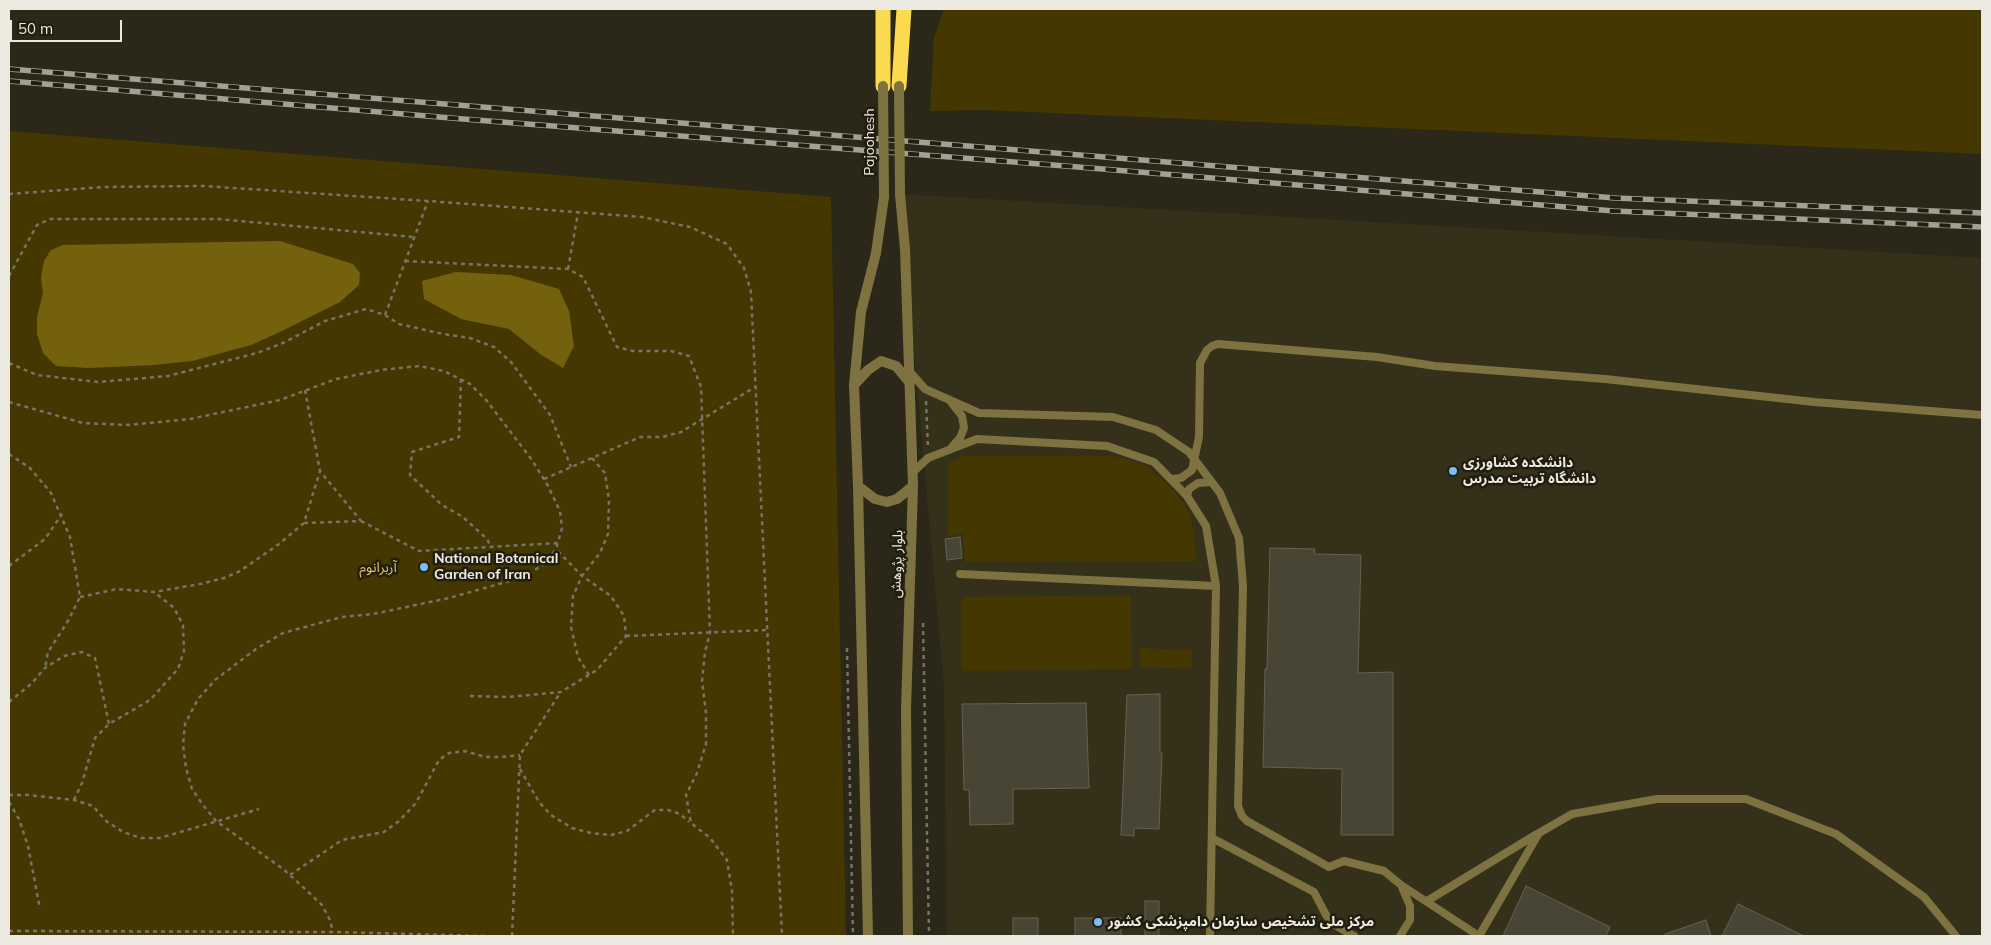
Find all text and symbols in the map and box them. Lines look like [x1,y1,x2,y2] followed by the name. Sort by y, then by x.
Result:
[12,10,125,42] scale bar
[18,19,53,38] text: 50 m
[862,108,878,176] street label: Pajoohesh
[1463,455,1596,488] place label: دانشکده کشاورزی دانشگاه تربیت مدرس
[1447,465,1459,477] marker: دانشکده کشاورزی دانشگاه تربیت مدرس
[887,529,907,599] street label: بلوار پژوهش
[434,551,558,584] place label: National Botanical Garden of Iran
[359,560,397,576] park label: آربرانوم
[418,561,430,573] marker: National Botanical Garden of Iran
[1108,914,1374,930] place label: مرکز ملی تشخیص سازمان دامپزشکی کشور
[1092,916,1104,928] marker: مرکز ملی تشخیص سازمان دامپزشکی کشور

